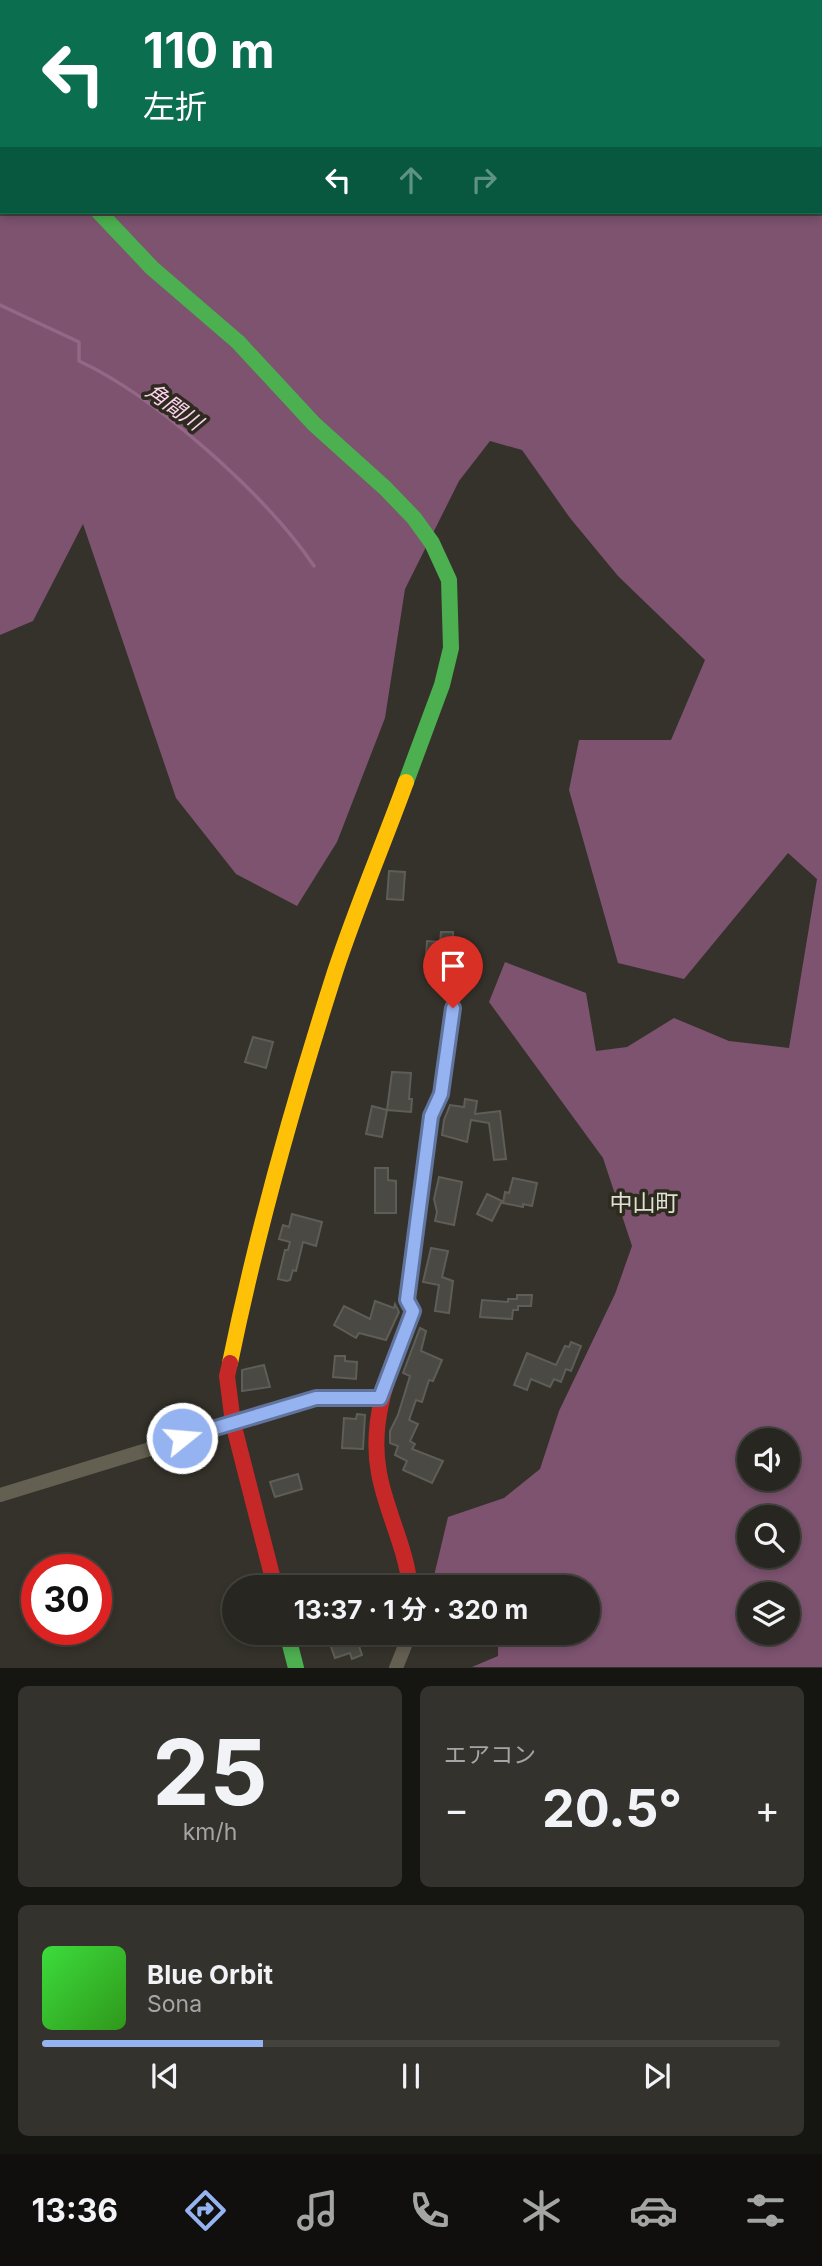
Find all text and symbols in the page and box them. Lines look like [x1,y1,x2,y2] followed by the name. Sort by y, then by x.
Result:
[143,21,275,80] text: 110 m
[28,28,119,119] icon: left
[143,87,207,126] text: 左折
[319,161,357,199] icon: left
[392,161,430,199] icon: ahead
[465,161,503,199] icon: right
[141,378,209,436] water label: 角間川
[423,936,483,1008] pin
[434,947,472,985] icon: arrive
[610,1189,679,1217] district label: 中山町
[145,1401,219,1475] position arrow
[737,1428,800,1645] map controls
[737,1428,800,1491] button: sound
[737,1505,800,1568] button: search
[21,1554,112,1645] speed limit sign: 30
[737,1582,800,1645] button: layers
[294,1594,528,1625] text: 13:37 · 1 分 · 320 m
[152,1717,268,1827] text: 25
[444,1741,536,1769] text: エアコン
[542,1777,682,1840] text: 20.5°
[444,1786,469,1832] text: −
[755,1786,780,1832] text: +
[183,1818,237,1846] text: km/h
[147,1959,273,1990] text: Blue Orbit
[147,1990,202,2018] text: Sona
[146,2057,184,2095] icon: previous
[392,2057,430,2095] icon: pause
[638,2057,676,2095] icon: next
[181,2186,230,2235] icon: directions
[293,2186,342,2235] icon: music
[405,2186,454,2235] icon: phone
[517,2186,566,2235] icon: climate
[629,2186,678,2235] icon: car
[741,2186,790,2235] icon: filters
[32,2191,118,2230] text: 13:36

